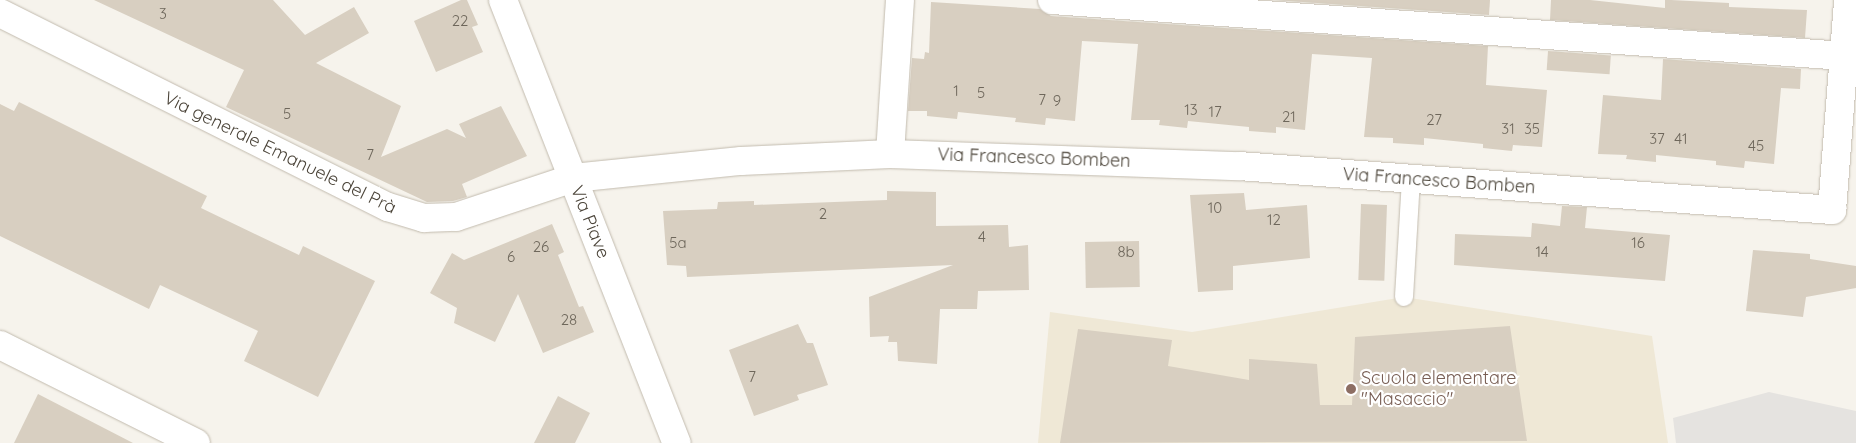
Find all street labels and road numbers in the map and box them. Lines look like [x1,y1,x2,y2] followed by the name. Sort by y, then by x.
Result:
[160,87,400,219] street label: Via generale Emanuele del Prà
[937,144,1131,172] street label: Via Francesco Bomben
[1342,163,1536,199] street label: Via Francesco Bomben
[566,182,614,262] street label: Via Piave

